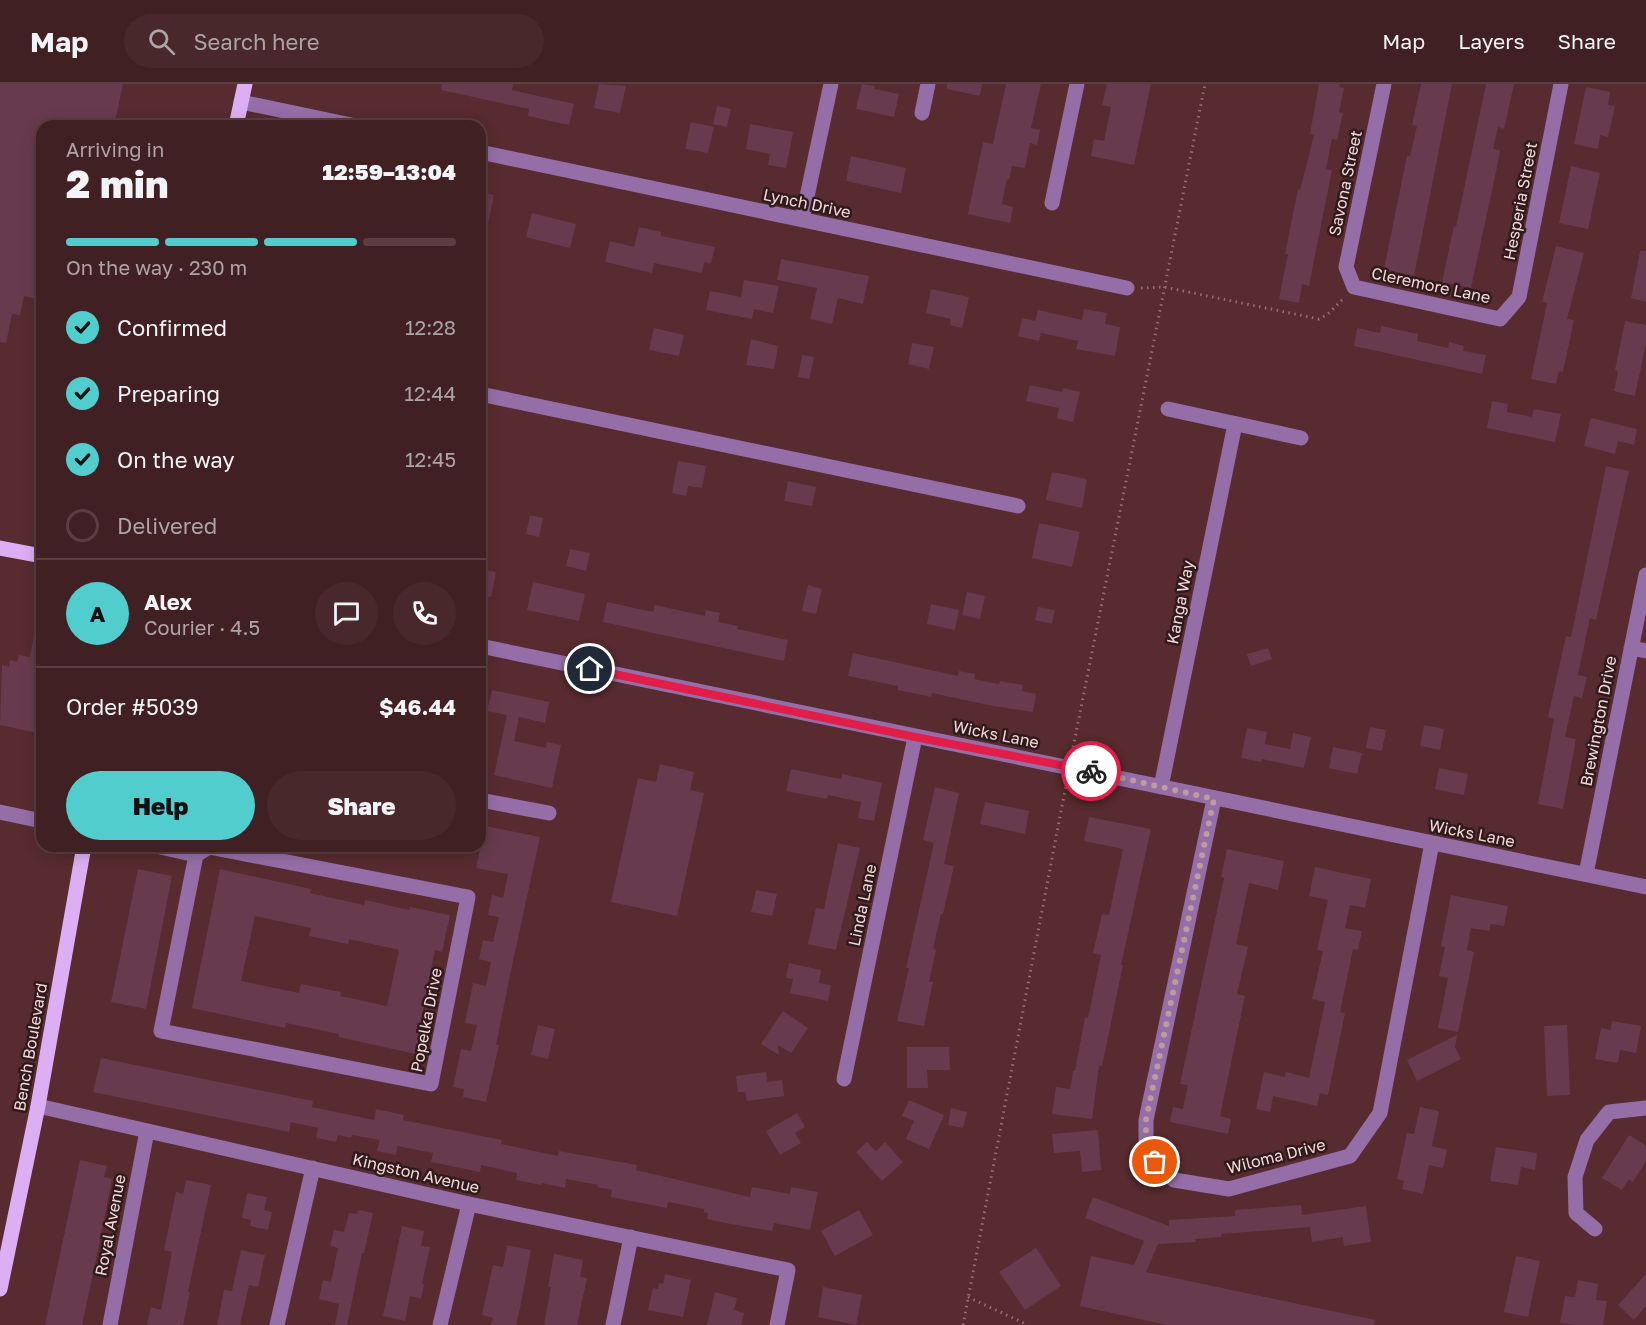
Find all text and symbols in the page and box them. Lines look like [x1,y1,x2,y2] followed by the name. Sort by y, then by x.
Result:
[124,14,544,68] search box
[30,25,88,58] text: Map
[145,25,178,58] icon: search
[193,28,319,55] text: Search here
[1382,28,1425,54] text: Map
[1458,28,1525,54] text: Layers
[1558,28,1616,54] text: Share
[1324,128,1366,238] street label: Savona Street
[66,137,164,161] text: Arriving in
[1499,140,1541,262] street label: Hesperia Street
[322,158,456,185] text: 12:59–13:04
[66,160,169,207] text: 2 min
[761,184,853,222] street label: Lynch Drive
[66,255,247,279] text: On the way · 230 m
[1370,263,1492,307] street label: Cleremore Lane
[66,311,99,344] icon: check
[117,314,227,341] text: Confirmed
[405,315,456,339] text: 12:28
[66,377,99,410] icon: check
[117,380,220,407] text: Preparing
[404,381,456,405] text: 12:44
[66,443,99,476] icon: check
[117,446,235,473] text: On the way
[405,447,456,471] text: 12:45
[117,512,217,539] text: Delivered
[1162,558,1198,646] street label: Kanga Way
[315,582,378,645] button: chat
[393,582,456,645] button: phone
[144,588,192,615] text: Alex
[90,600,105,627] text: A
[144,615,260,639] text: Courier · 4.5
[564,643,615,694] pin
[573,652,606,685] icon: home
[1576,654,1620,788] street label: Brewington Drive
[66,693,199,720] text: Order #5039
[379,693,456,720] text: $46.44
[951,716,1041,752] street label: Wicks Lane
[1061,741,1121,801] courier
[1075,755,1108,788] icon: bike
[66,771,255,840] button: Help
[267,771,456,840] button: Share
[1427,815,1517,851] street label: Wicks Lane
[844,862,880,948] street label: Linda Lane
[406,966,446,1074] street label: Popelka Drive
[9,981,51,1113] street label: Bench Boulevard
[1225,1134,1327,1178] street label: Wiloma Drive
[1129,1136,1180,1187] pin
[1138,1145,1171,1178] icon: bag
[351,1149,481,1197] street label: Kingston Avenue
[90,1172,130,1278] street label: Royal Avenue

